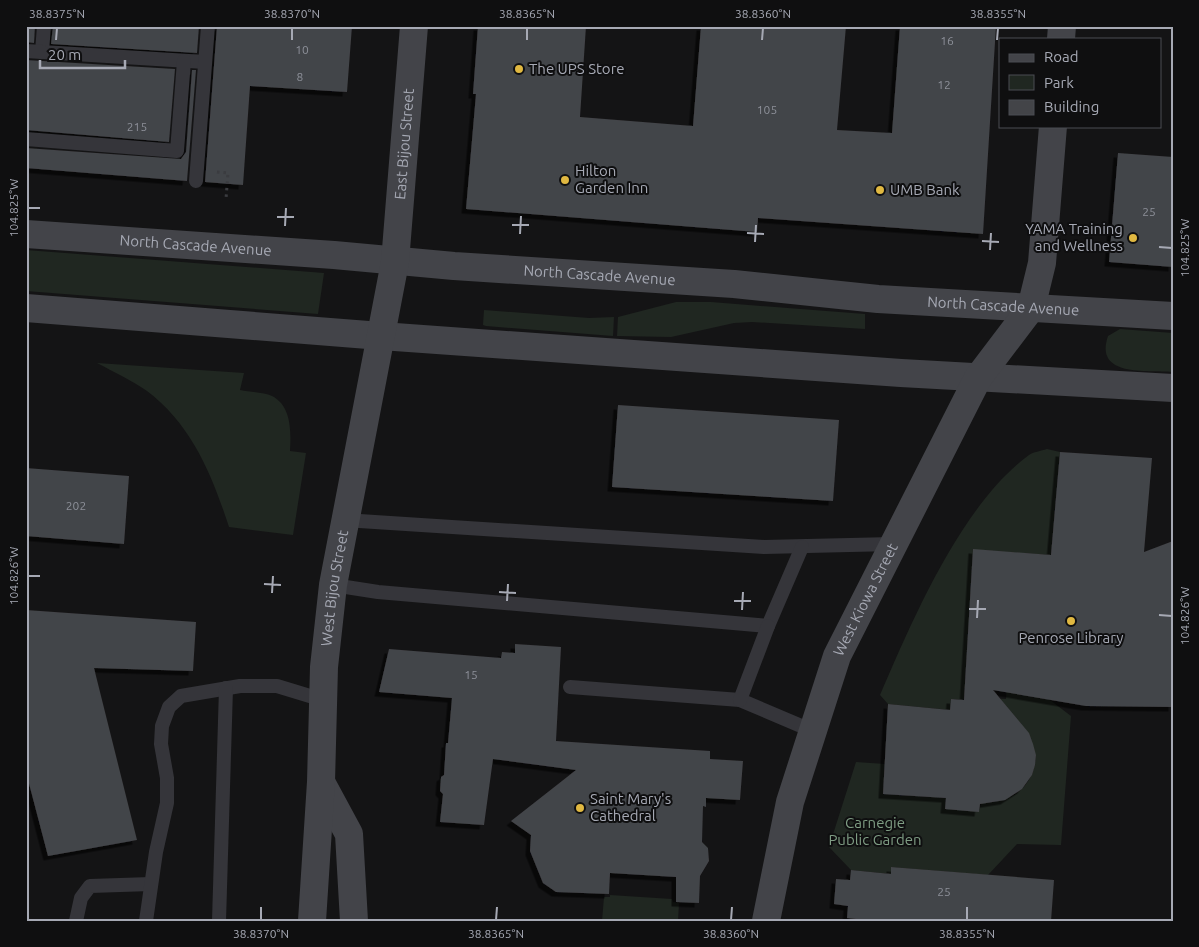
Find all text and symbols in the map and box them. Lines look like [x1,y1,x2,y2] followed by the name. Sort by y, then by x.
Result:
[29,7,85,20] text: 38.8375°N
[264,7,320,20] text: 38.8370°N
[499,7,555,20] text: 38.8365°N
[735,7,791,20] text: 38.8360°N
[970,7,1026,20] text: 38.8355°N
[940,34,954,47] house number: 16
[40,38,125,70] scale bar
[999,38,1162,128] legend
[295,43,309,56] house number: 10
[48,46,81,63] text: 20 m
[1044,48,1079,65] text: Road
[529,60,625,77] place label: The UPS Store
[513,63,525,75] marker: The UPS Store
[297,70,304,83] house number: 8
[1044,74,1074,91] text: Park
[937,78,951,91] house number: 12
[391,88,417,200] street label: East Bijou Street
[1044,98,1099,115] text: Building
[757,103,777,116] house number: 105
[127,120,147,133] house number: 215
[575,162,648,196] place label: Hilton Garden Inn
[559,174,571,186] marker: Hilton Garden Inn
[7,179,20,237] text: 104.825°W
[890,181,960,198] place label: UMB Bank
[874,184,886,196] marker: UMB Bank
[1142,205,1156,218] house number: 25
[1178,219,1191,277] text: 104.825°W
[1025,220,1123,254] place label: YAMA Training and Wellness
[119,231,272,259] street label: North Cascade Avenue
[1127,232,1139,244] marker: YAMA Training and Wellness
[523,261,676,288] street label: North Cascade Avenue
[927,293,1080,319] street label: North Cascade Avenue
[66,499,86,512] house number: 202
[317,528,351,647] street label: West Bijou Street
[829,540,901,659] street label: West Kiowa Street
[7,547,20,605] text: 104.826°W
[1178,587,1191,645] text: 104.826°W
[1065,615,1077,627] marker: Penrose Library
[1019,629,1123,646] place label: Penrose Library
[464,668,478,681] house number: 15
[590,790,671,824] place label: Saint Mary's Cathedral
[574,802,586,814] marker: Saint Mary's Cathedral
[828,814,922,848] park label: Carnegie Public Garden
[937,885,951,898] house number: 25
[233,927,289,940] text: 38.8370°N
[468,927,524,940] text: 38.8365°N
[703,927,759,940] text: 38.8360°N
[939,927,995,940] text: 38.8355°N

